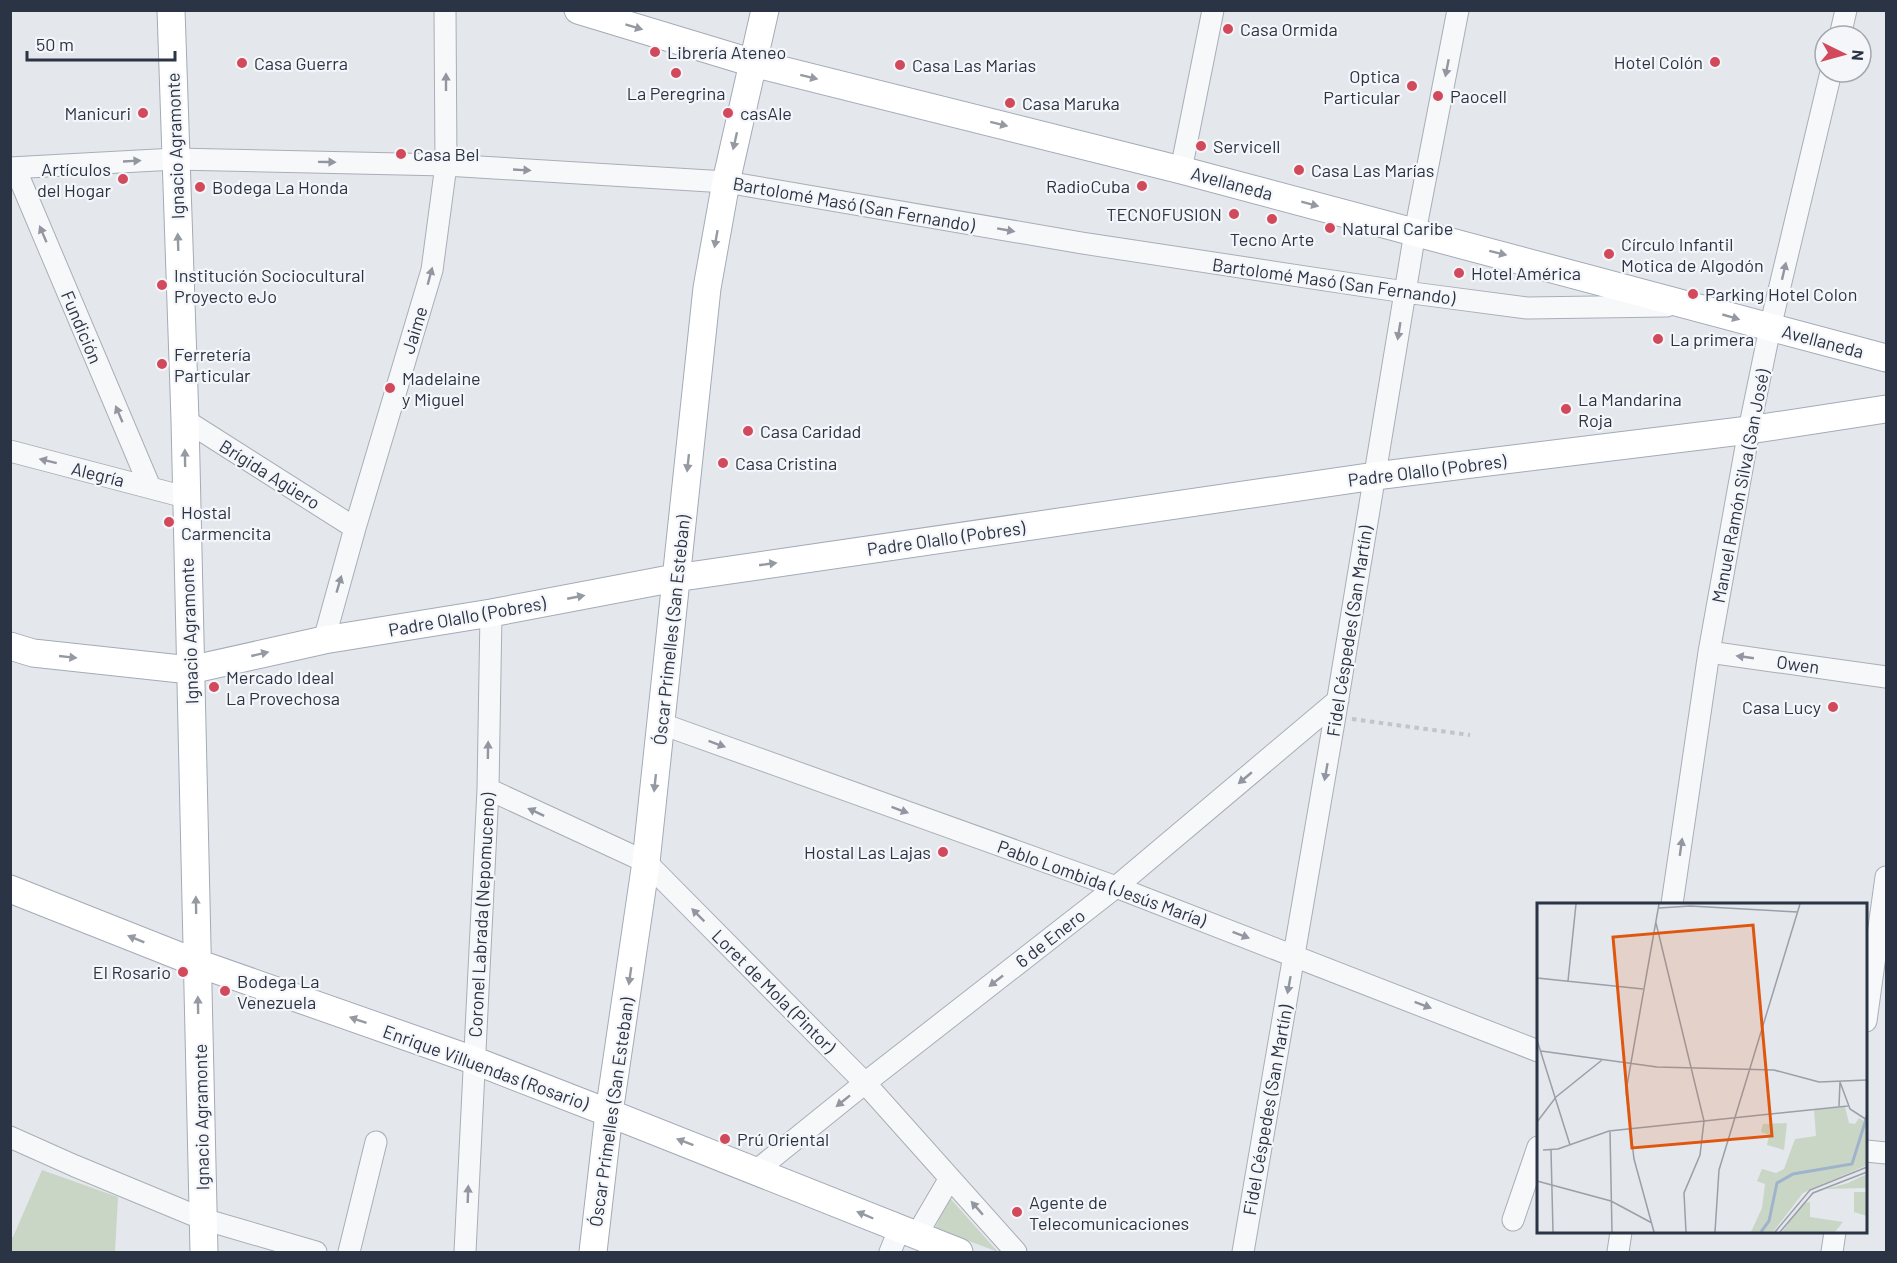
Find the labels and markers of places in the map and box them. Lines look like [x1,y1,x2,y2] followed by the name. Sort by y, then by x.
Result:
[1240,18,1338,40] place label: Casa Ormida
[1221,22,1235,36] marker: Casa Ormida
[667,41,786,63] place label: Librería Ateneo
[648,45,662,59] marker: Librería Ateneo
[1614,51,1703,73] place label: Hotel Colón
[254,52,348,74] place label: Casa Guerra
[912,54,1036,76] place label: Casa Las Marias
[1708,55,1722,69] marker: Hotel Colón
[235,56,249,70] marker: Casa Guerra
[893,58,907,72] marker: Casa Las Marias
[1323,65,1400,108] place label: Optica Particular
[669,66,683,80] marker: La Peregrina
[1405,79,1419,93] marker: Optica Particular
[627,82,725,104] place label: La Peregrina
[1450,85,1507,107] place label: Paocell
[1431,89,1445,103] marker: Paocell
[1022,92,1120,114] place label: Casa Maruka
[1003,96,1017,110] marker: Casa Maruka
[64,102,131,124] place label: Manicuri
[740,102,792,124] place label: casAle
[136,106,150,120] marker: Manicuri
[721,106,735,120] marker: casAle
[1213,135,1280,157] place label: Servicell
[1194,139,1208,153] marker: Servicell
[413,143,479,165] place label: Casa Bel
[394,147,408,161] marker: Casa Bel
[37,158,111,201] place label: Artículos del Hogar
[1311,159,1434,181] place label: Casa Las Marías
[1292,163,1306,177] marker: Casa Las Marías
[116,172,130,186] marker: Artículos del Hogar
[1046,175,1130,197] place label: RadioCuba
[212,176,348,198] place label: Bodega La Honda
[1135,179,1149,193] marker: RadioCuba
[193,180,207,194] marker: Bodega La Honda
[1106,203,1222,225] place label: TECNOFUSION
[1227,207,1241,221] marker: TECNOFUSION
[1265,212,1279,226] marker: Tecno Arte
[1342,217,1453,239] place label: Natural Caribe
[1323,221,1337,235] marker: Natural Caribe
[1230,228,1314,250] place label: Tecno Arte
[1621,233,1764,276] place label: Círculo Infantil Motica de Algodón
[1602,247,1616,261] marker: Círculo Infantil Motica de Algodón
[1471,262,1581,284] place label: Hotel América
[174,264,365,307] place label: Institución Sociocultural Proyecto eJo
[1452,266,1466,280] marker: Hotel América
[155,278,169,292] marker: Institución Sociocultural Proyecto eJo
[1705,283,1857,305] place label: Parking Hotel Colon
[1686,287,1700,301] marker: Parking Hotel Colon
[1670,328,1754,350] place label: La primera
[1651,332,1665,346] marker: La primera
[174,343,251,386] place label: Ferretería Particular
[155,357,169,371] marker: Ferretería Particular
[402,367,481,410] place label: Madelaine y Miguel
[383,381,397,395] marker: Madelaine y Miguel
[1578,388,1682,431] place label: La Mandarina Roja
[1559,402,1573,416] marker: La Mandarina Roja
[760,420,861,442] place label: Casa Caridad
[741,424,755,438] marker: Casa Caridad
[735,452,837,474] place label: Casa Cristina
[716,456,730,470] marker: Casa Cristina
[181,501,271,544] place label: Hostal Carmencita
[162,515,176,529] marker: Hostal Carmencita
[226,666,340,709] place label: Mercado Ideal La Provechosa
[207,680,221,694] marker: Mercado Ideal La Provechosa
[1742,696,1821,718] place label: Casa Lucy
[1826,700,1840,714] marker: Casa Lucy
[804,841,931,863] place label: Hostal Las Lajas
[936,845,950,859] marker: Hostal Las Lajas
[93,961,171,983] place label: El Rosario
[176,965,190,979] marker: El Rosario
[237,970,319,1013] place label: Bodega La Venezuela
[218,984,232,998] marker: Bodega La Venezuela
[737,1128,829,1150] place label: Prú Oriental
[718,1132,732,1146] marker: Prú Oriental
[1029,1191,1189,1234] place label: Agente de Telecomunicaciones
[1010,1205,1024,1219] marker: Agente de Telecomunicaciones

